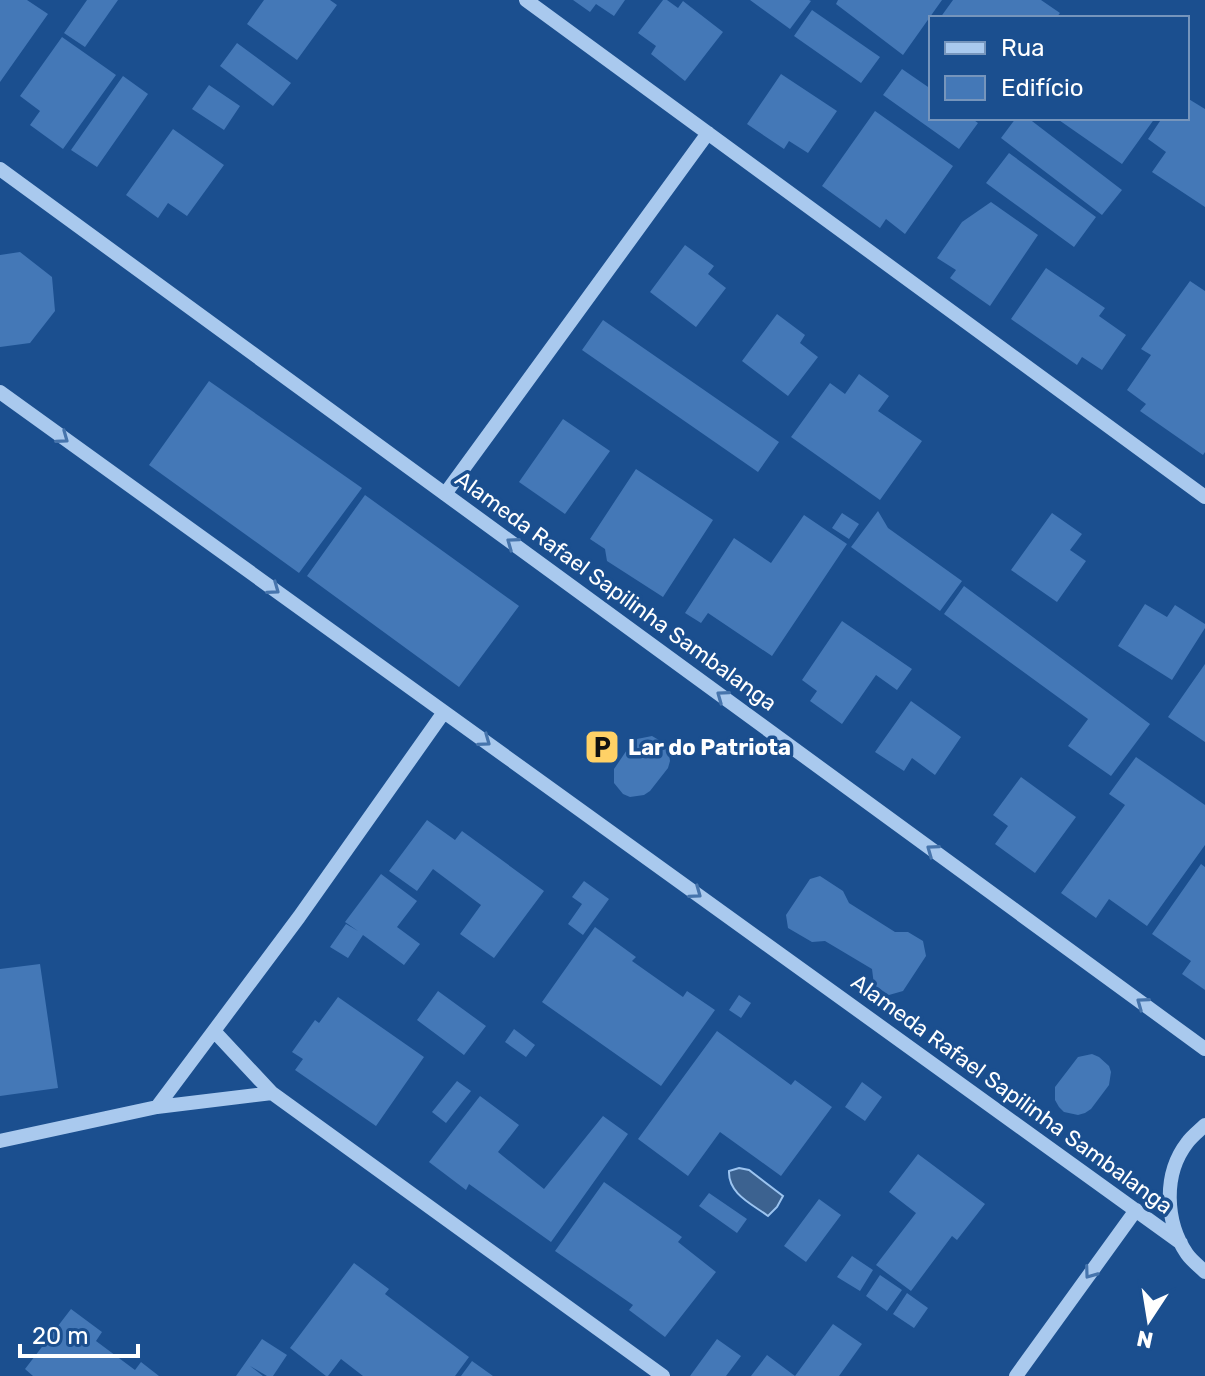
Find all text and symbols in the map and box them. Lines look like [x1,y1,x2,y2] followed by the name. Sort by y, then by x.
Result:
[929,16,1189,120] legend
[1001,34,1044,62] text: Rua
[1001,74,1084,102] text: Edifício
[55,428,69,442] one-way arrow
[450,465,782,717] street label: Alameda Rafael Sapilinha Sambalanga
[507,538,521,553] one-way arrow
[266,580,280,594] one-way arrow
[717,692,731,706] one-way arrow
[583,728,621,766] parking icon: Lar do Patriota
[477,731,491,746] one-way arrow
[628,734,791,761] place label: Lar do Patriota
[926,845,941,860] one-way arrow
[688,883,702,898] one-way arrow
[846,968,1178,1220] street label: Alameda Rafael Sapilinha Sambalanga
[1136,999,1151,1013] one-way arrow
[1085,1264,1100,1279] one-way arrow
[1109,1280,1189,1360] north arrow
[20,1308,138,1358] scale bar
[32,1322,89,1350] text: 20 m
[1134,1324,1155,1354] text: N

